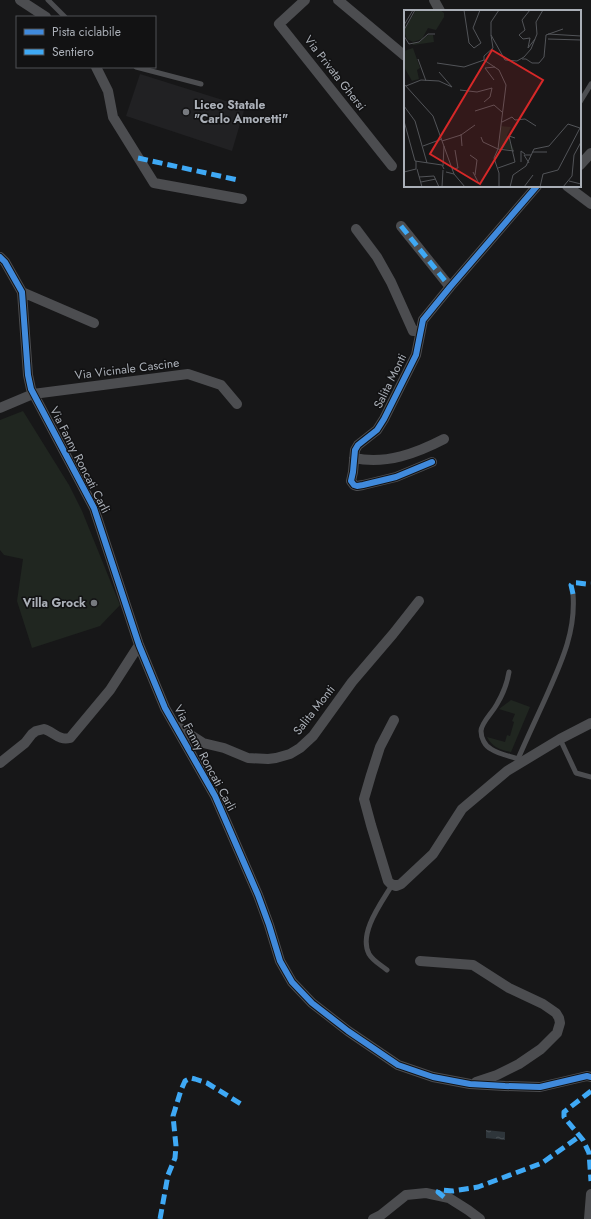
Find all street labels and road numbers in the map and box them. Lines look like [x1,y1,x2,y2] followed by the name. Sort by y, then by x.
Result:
[300,32,370,114] street label: Via Privata Ghersi
[369,351,411,411] street label: Salita Monti
[74,354,180,384] street label: Via Vicinale Cascine
[45,403,115,517] street label: Via Fanny Roncati Carli
[289,681,339,739] street label: Salita Monti
[169,702,241,814] street label: Via Fanny Roncati Carli

